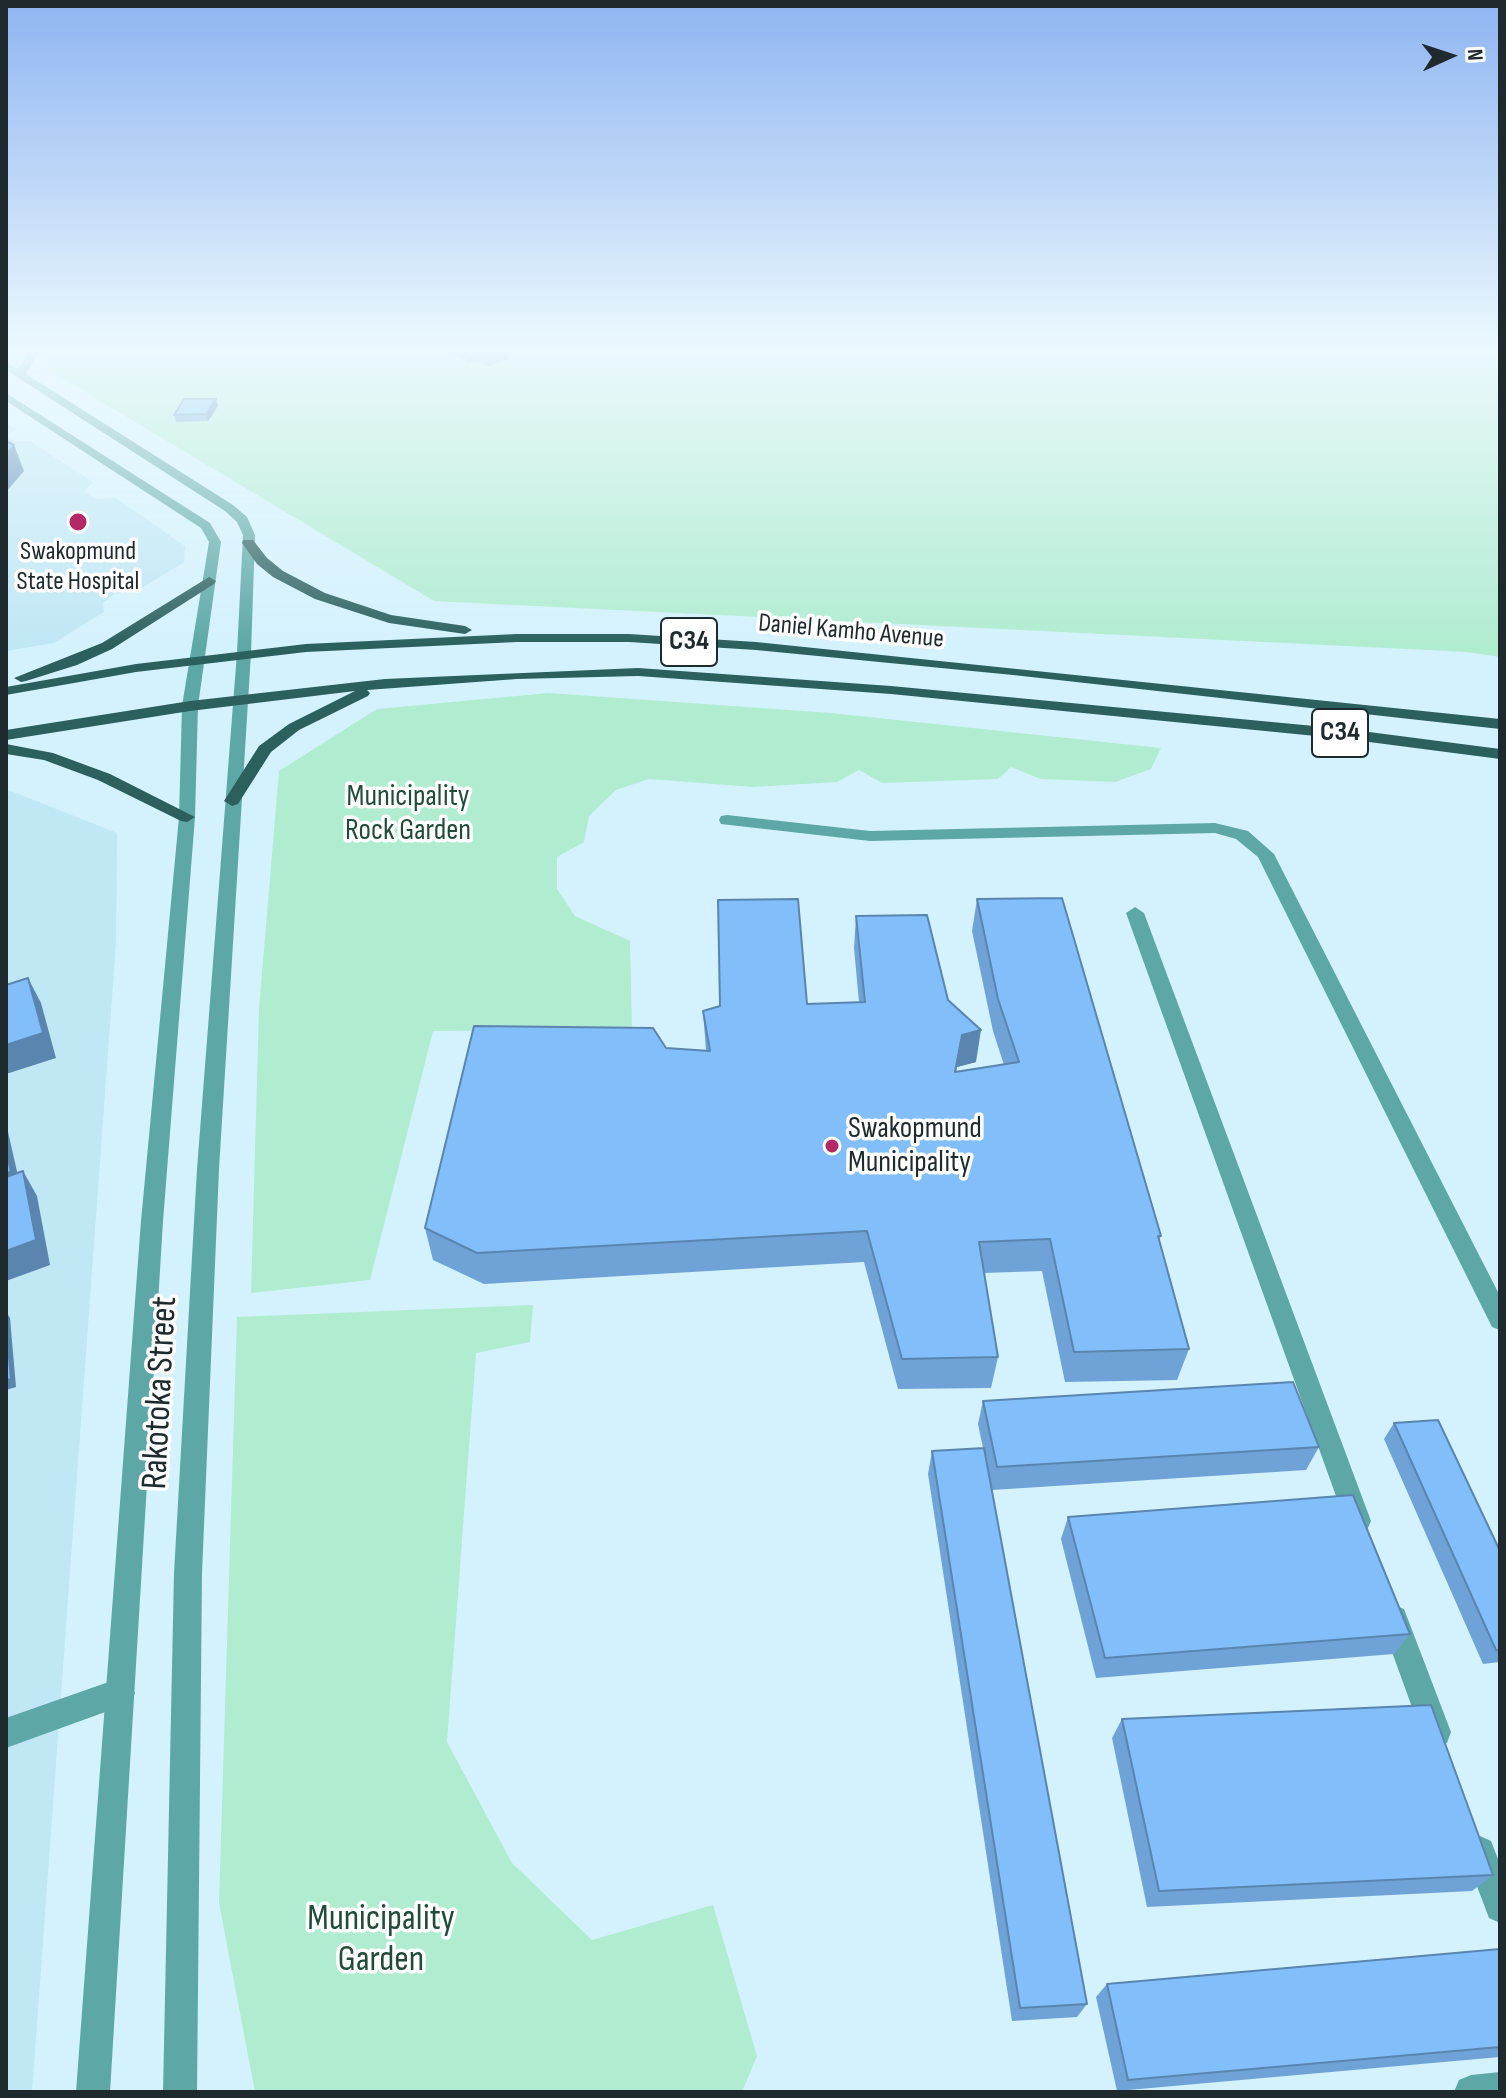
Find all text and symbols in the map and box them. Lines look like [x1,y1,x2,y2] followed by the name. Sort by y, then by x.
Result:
[1410,16,1490,96] north arrow
[1461,48,1488,61] text: N
[67,511,89,533] marker: Swakopmund State Hospital
[17,536,139,598] place label: Swakopmund State Hospital
[757,608,945,656] street label: Daniel Kamho Avenue
[661,618,717,666] road number: C34
[1312,709,1368,757] road number: C34
[345,779,471,850] park label: Municipality Rock Garden
[848,1111,982,1182] place label: Swakopmund Municipality
[823,1137,841,1155] marker: Swakopmund Municipality
[134,1295,188,1491] street label: Rakotoka Street
[307,1898,455,1983] park label: Municipality Garden

